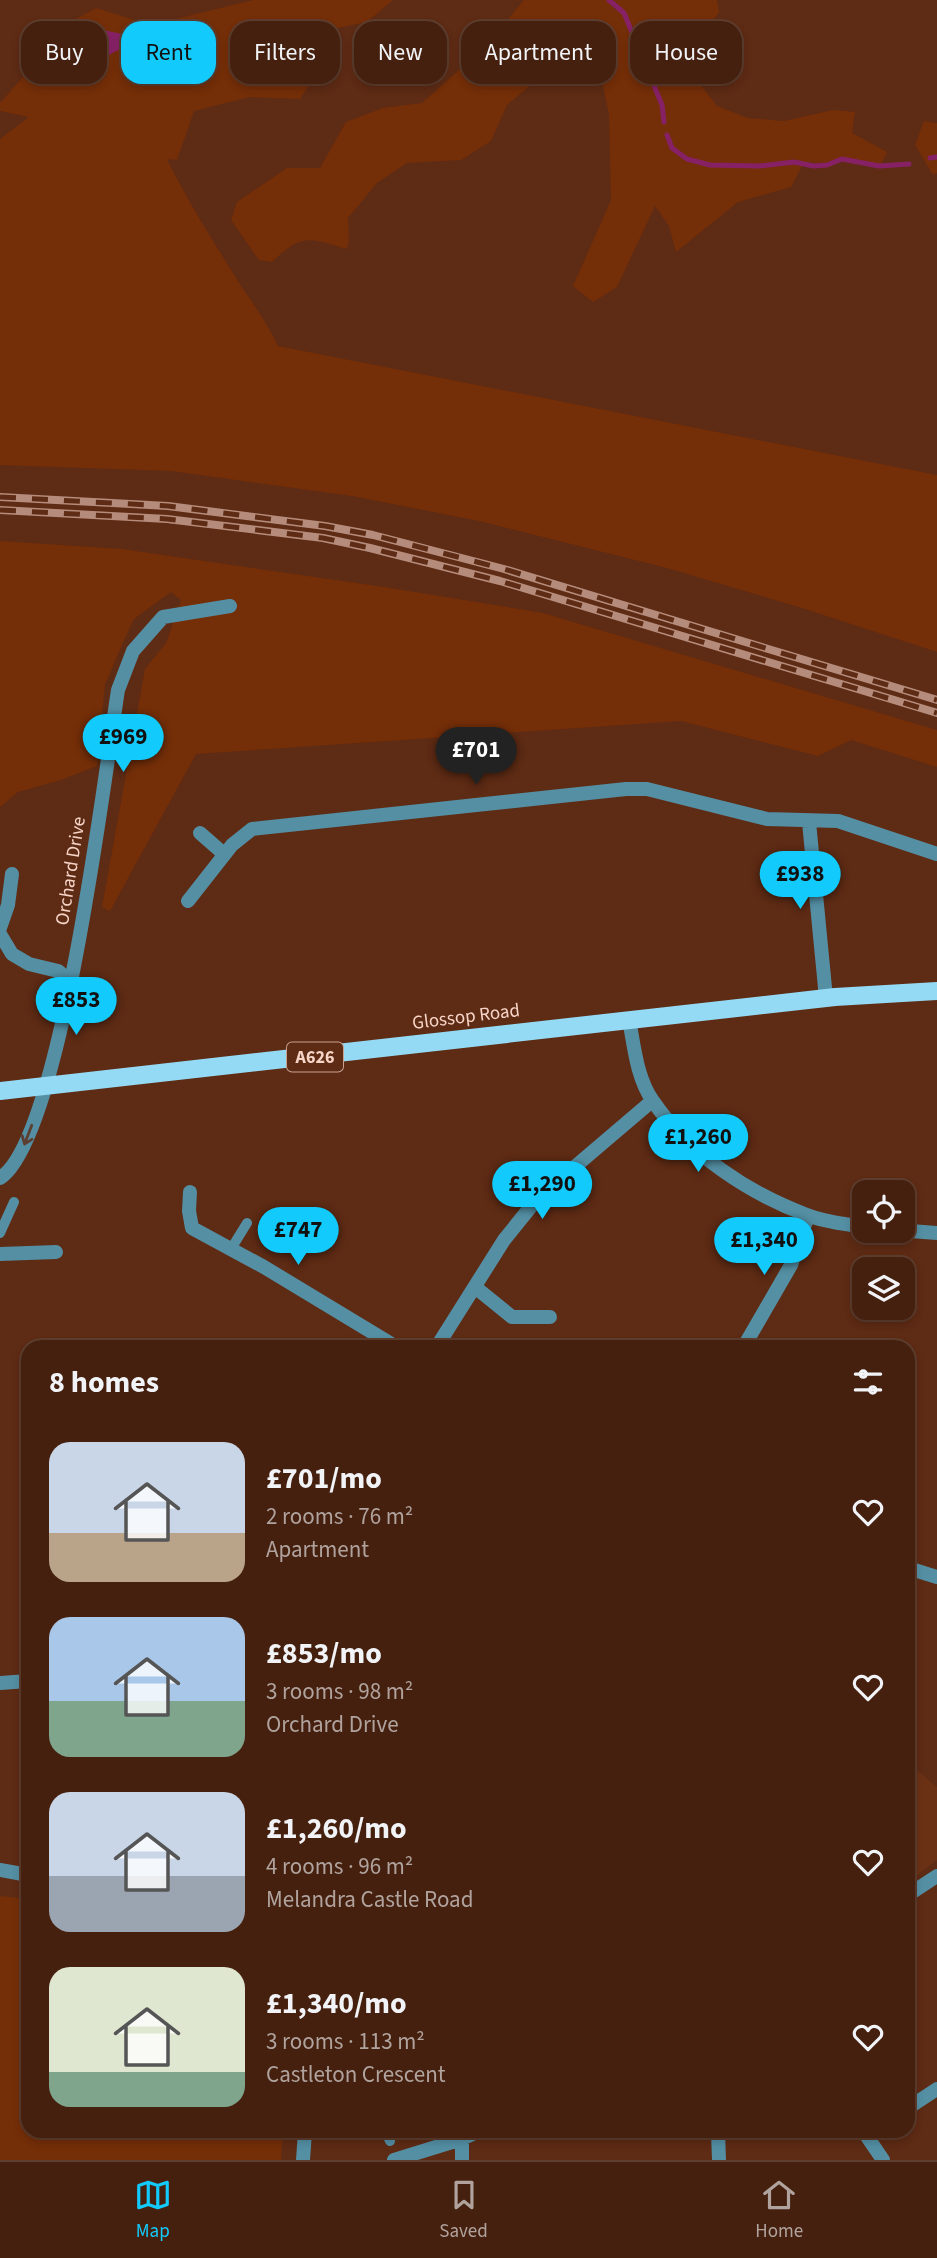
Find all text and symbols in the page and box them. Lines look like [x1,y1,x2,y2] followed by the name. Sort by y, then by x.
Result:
[21,21,107,84] chip: Buy
[121,21,216,84] chip: Rent
[230,21,340,84] chip: Filters
[354,21,447,84] chip: New
[461,21,616,84] chip: Apartment
[630,21,742,84] chip: House
[82,714,164,774] pin: £969
[99,720,147,753] text: £969
[435,728,517,787] pin: £701
[452,733,500,766] text: £701
[49,815,93,927] street label: Orchard Drive
[759,852,841,911] pin: £938
[776,857,824,890] text: £938
[35,978,117,1037] pin: £853
[52,983,100,1016] text: £853
[411,997,521,1037] street label: Glossop Road
[287,1042,343,1072] road number: A626
[641,1114,755,1174] pin: £1,260
[664,1120,732,1153] text: £1,260
[21,1123,34,1145] one-way arrow
[485,1162,599,1221] pin: £1,290
[508,1167,576,1200] text: £1,290
[852,1180,915,1320] map controls
[852,1180,915,1243] button: locate
[257,1208,339,1267] pin: £747
[274,1213,322,1246] text: £747
[707,1218,821,1277] pin: £1,340
[730,1223,798,1256] text: £1,340
[852,1257,915,1320] button: layers
[49,1361,159,1404] text: 8 homes
[849,1363,887,1401] icon: filters
[266,1457,382,1500] text: £701/mo
[105,1470,189,1554] icon: home
[849,1493,887,1531] icon: heart
[266,1500,413,1533] text: 2 rooms · 76 m²
[266,1533,369,1566] text: Apartment
[266,1632,382,1675] text: £853/mo
[105,1645,189,1729] icon: home
[849,1668,887,1706] icon: heart
[266,1675,413,1708] text: 3 rooms · 98 m²
[266,1708,399,1741] text: Orchard Drive
[266,1807,407,1850] text: £1,260/mo
[105,1820,189,1904] icon: home
[849,1843,887,1881] icon: heart
[266,1850,413,1883] text: 4 rooms · 96 m²
[266,1883,473,1916] text: Melandra Castle Road
[266,1982,407,2025] text: £1,340/mo
[105,1995,189,2079] icon: home
[849,2018,887,2056] icon: heart
[266,2025,425,2058] text: 3 rooms · 113 m²
[266,2058,446,2091] text: Castleton Crescent
[134,2176,172,2245] tab: Map
[439,2176,488,2245] tab: Saved
[755,2176,803,2245] tab: Home

